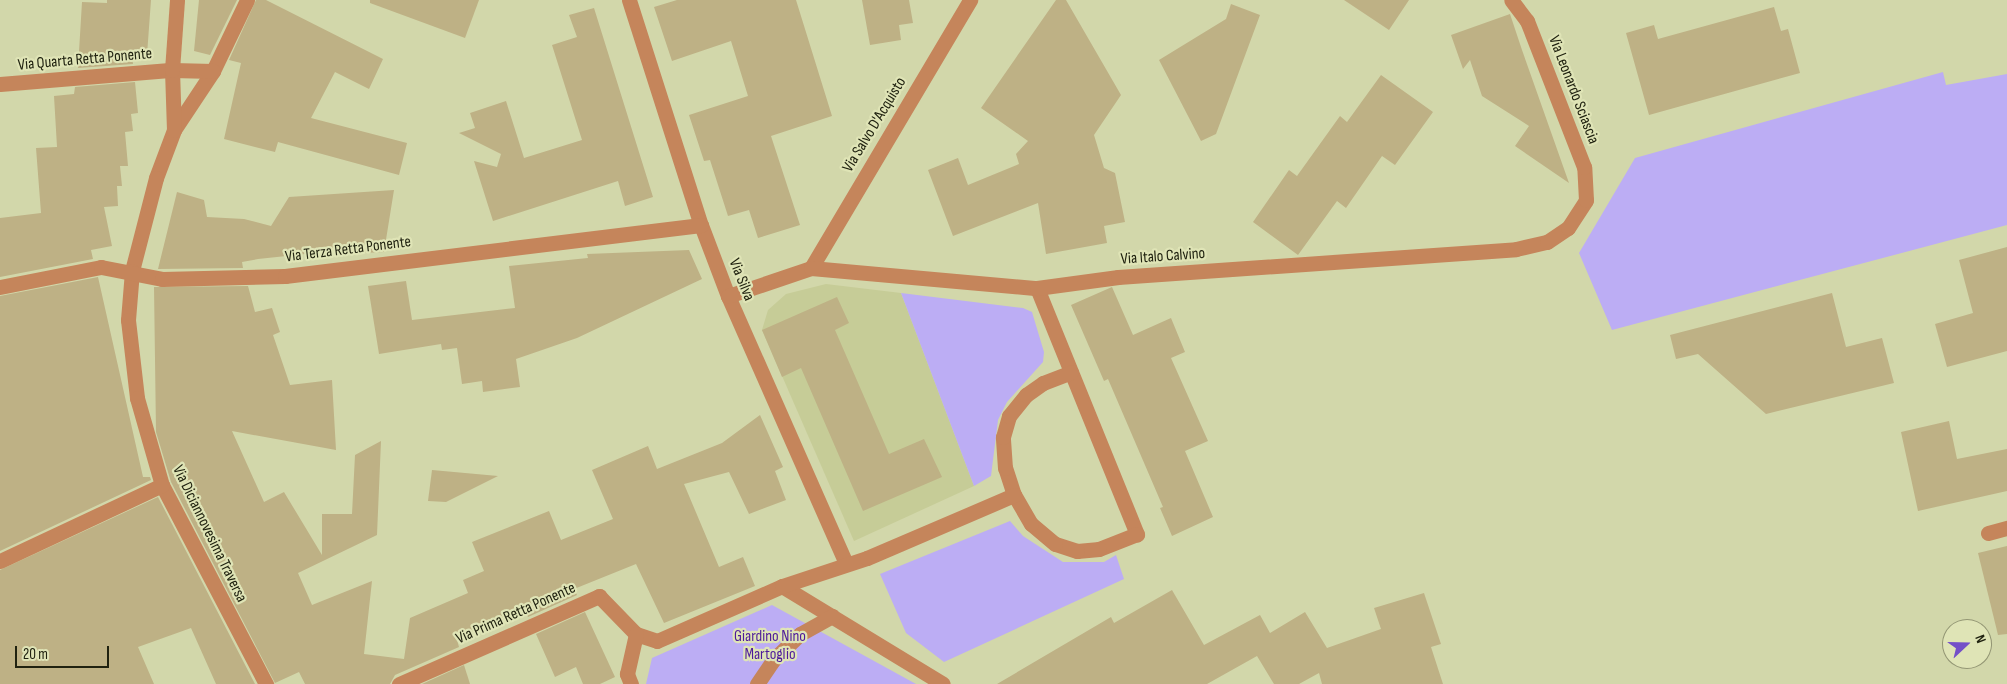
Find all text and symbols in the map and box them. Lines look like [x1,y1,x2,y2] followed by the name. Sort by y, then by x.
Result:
[1544,33,1602,147] street label: Via Leonardo Sciascia
[17,45,153,75] street label: Via Quarta Retta Ponente
[839,74,911,176] street label: Via Salvo D'Acquisto
[284,233,412,267] street label: Via Terza Retta Ponente
[1120,244,1206,270] street label: Via Italo Calvino
[724,256,758,304] street label: Via Silva
[167,462,251,606] street label: Via Diciannovesima Traversa
[453,579,579,649] street label: Via Prima Retta Ponente
[1942,619,1992,669] north arrow
[734,627,806,665] park label: Giardino Nino Martoglio
[1971,632,1990,645] text: N
[18,636,111,668] scale bar
[23,645,48,664] text: 20 m

